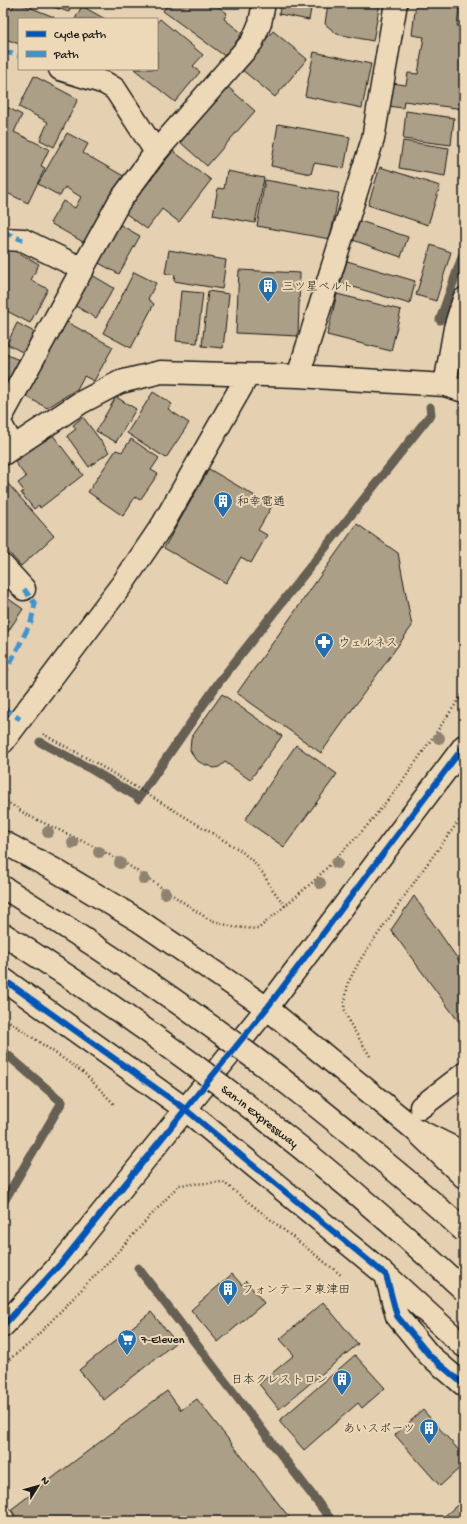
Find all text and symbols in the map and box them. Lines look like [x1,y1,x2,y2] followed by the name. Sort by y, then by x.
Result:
[18,18,158,70] legend
[54,29,107,43] text: Cycle path
[53,49,79,63] text: Path
[257,275,279,303] building icon: 三ツ星ベルト
[282,280,354,295] place label: 三ツ星ベルト
[212,490,234,518] building icon: 和幸電通
[237,495,285,510] place label: 和幸電通
[313,631,335,659] pharmacy icon: ウェルネス
[338,637,398,651] place label: ウェルネス
[217,1083,300,1152] street label: San-In Expressway
[217,1278,239,1306] building icon: フォンテーヌ東津田
[242,1283,350,1298] place label: フォンテーヌ東津田
[116,1328,138,1356] supermarket icon: 7-Eleven
[140,1334,185,1348] place label: 7-Eleven
[331,1368,353,1396] building icon: 日本クレストロン
[231,1373,328,1388] place label: 日本クレストロン
[418,1417,440,1445] building icon: あいスポーツ
[343,1422,415,1437] place label: あいスポーツ
[18,1466,58,1506] north arrow
[37,1475,51,1488] text: N

